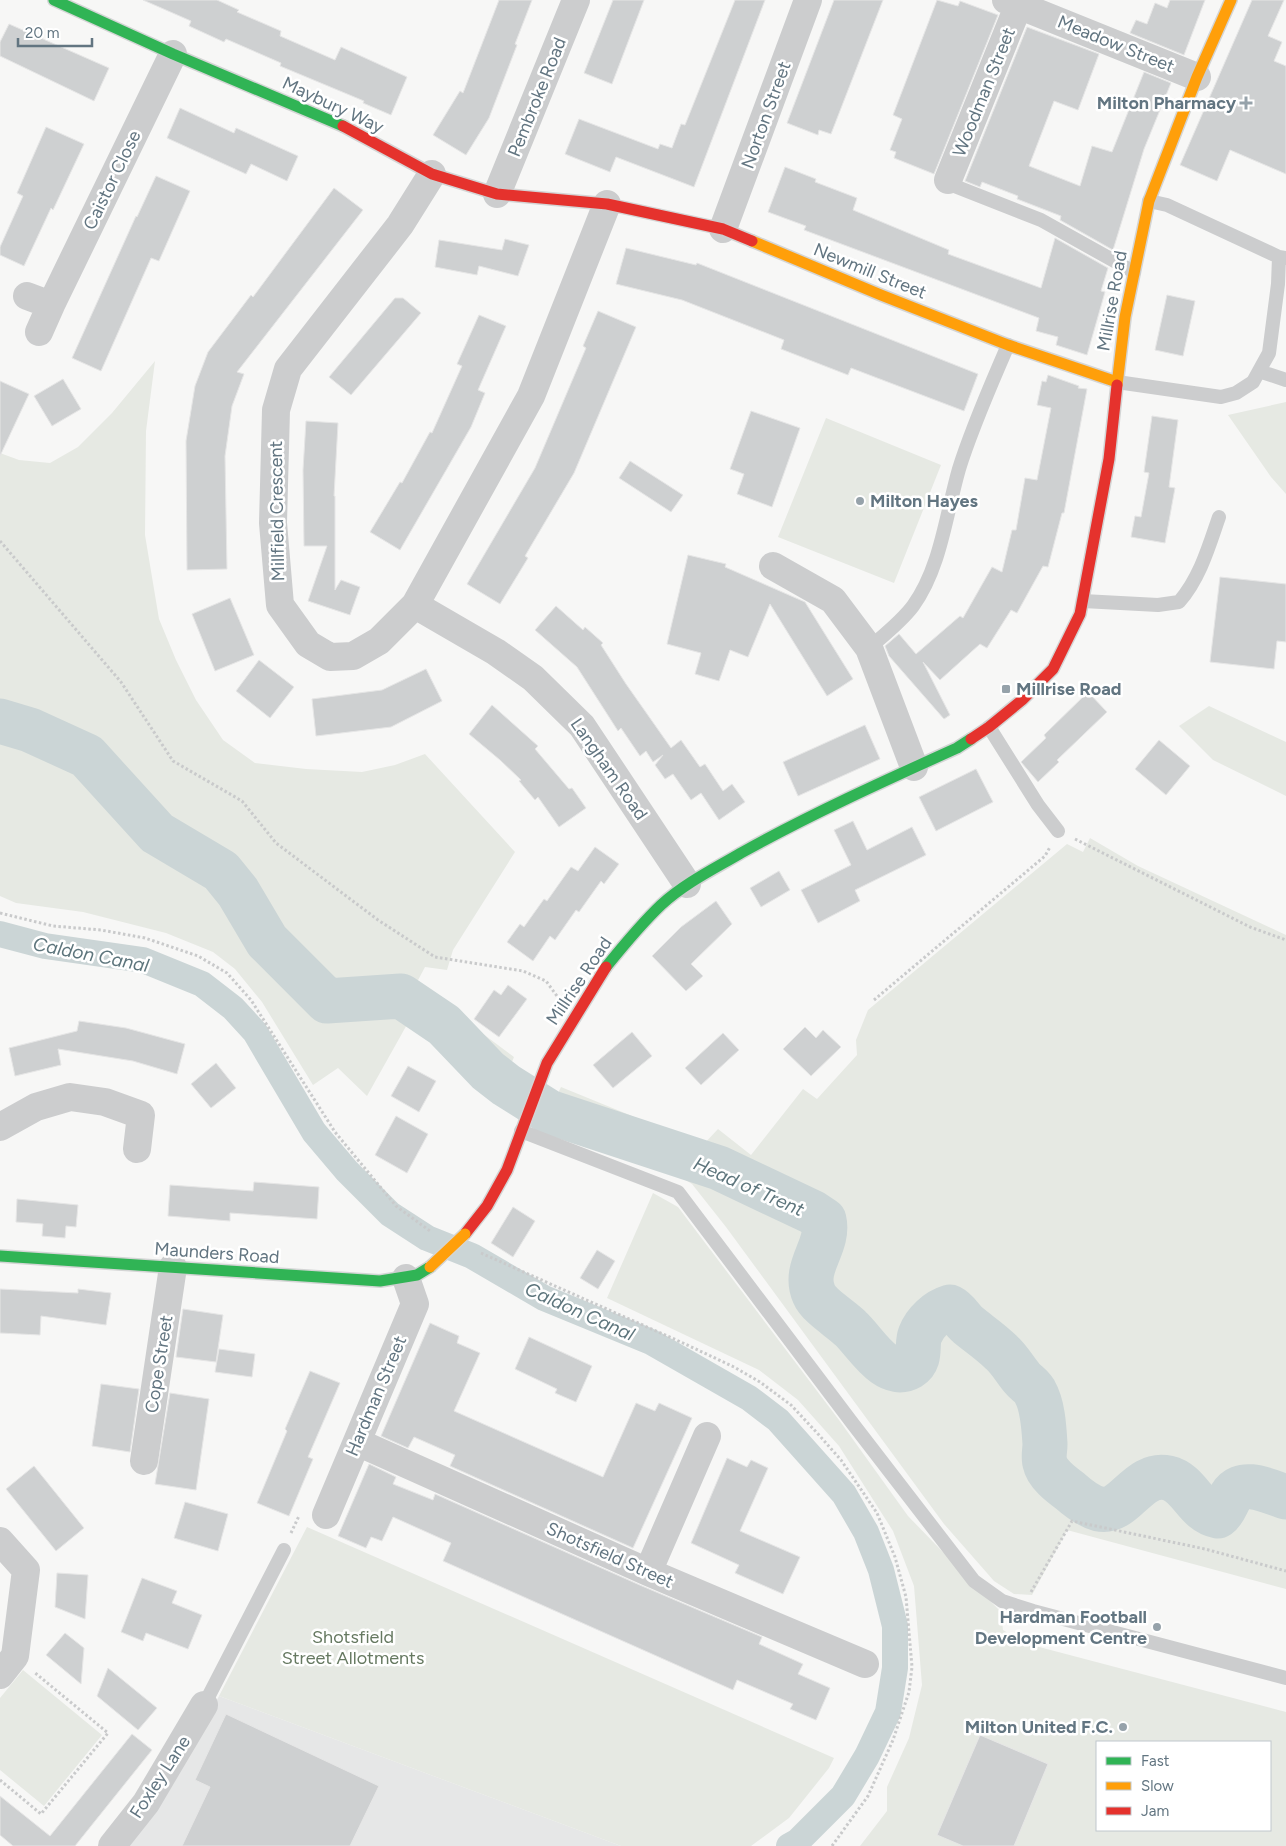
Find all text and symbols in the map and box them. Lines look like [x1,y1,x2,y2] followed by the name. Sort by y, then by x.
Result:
[1054,11,1178,77] street label: Meadow Street
[18,15,91,47] scale bar
[25,24,59,42] text: 20 m
[948,24,1020,160] street label: Woodman Street
[503,34,571,160] street label: Pembroke Road
[736,58,796,172] street label: Norton Street
[279,72,388,138] street label: Maybury Way
[1097,92,1237,114] place label: Milton Pharmacy
[1240,97,1252,109] marker: Milton Pharmacy
[78,126,146,233] street label: Caistor Close
[810,238,930,304] street label: Newmill Street
[1092,249,1132,353] street label: Millrise Road
[265,440,289,581] street label: Millfield Crescent
[870,490,979,512] place label: Milton Hayes
[854,495,866,507] marker: Milton Hayes
[1016,678,1122,700] place label: Millrise Road
[1000,683,1012,695] marker: Millrise Road
[566,714,652,824] street label: Langham Road
[31,932,151,977] water label: Caldon Canal
[541,933,617,1029] street label: Millrise Road
[690,1152,808,1221] water label: Head of Trent
[154,1238,280,1268] street label: Maunders Road
[521,1277,639,1346] water label: Caldon Canal
[140,1313,178,1414] street label: Cope Street
[341,1332,411,1460] street label: Hardman Street
[543,1517,677,1593] street label: Shotsfield Street
[975,1606,1147,1649] place label: Hardman Football Development Centre
[1151,1621,1163,1633] marker: Hardman Football Development Centre
[282,1626,424,1669] park label: Shotsfield Street Allotments
[965,1716,1113,1738] place label: Milton United F.C.
[1117,1721,1129,1733] marker: Milton United F.C.
[125,1731,195,1823] street label: Foxley Lane
[1096,1741,1271,1831] legend
[1141,1752,1170,1770] text: Fast
[1141,1777,1174,1795] text: Slow
[1141,1802,1169,1820] text: Jam

